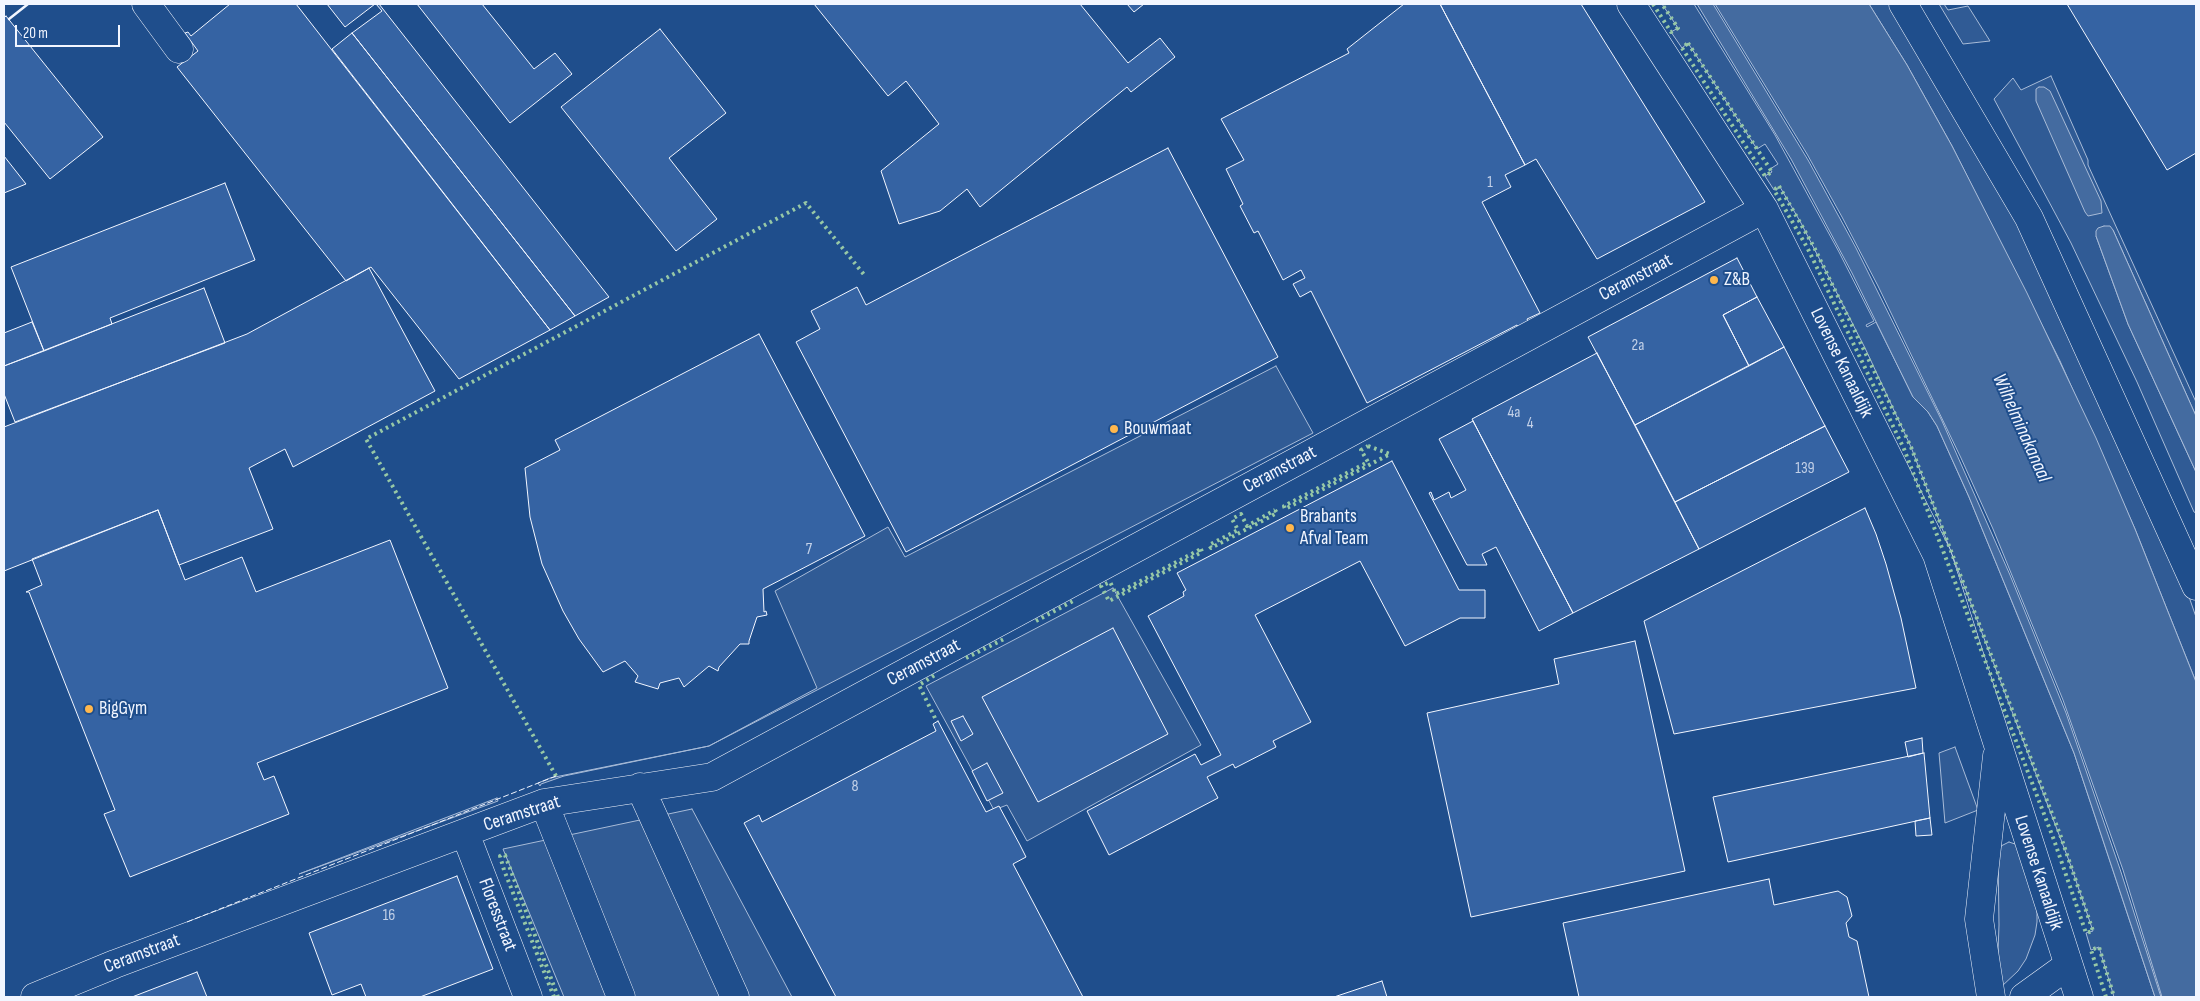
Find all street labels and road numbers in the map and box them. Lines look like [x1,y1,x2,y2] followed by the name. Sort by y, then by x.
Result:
[1596,249,1676,307] street label: Ceramstraat
[1805,304,1877,422] street label: Lovense Kanaaldijk
[1240,441,1320,499] street label: Ceramstraat
[884,634,964,692] street label: Ceramstraat
[481,791,563,837] street label: Ceramstraat
[2009,813,2067,933] street label: Lovense Kanaaldijk
[473,875,521,955] street label: Floresstraat
[101,929,183,979] street label: Ceramstraat

